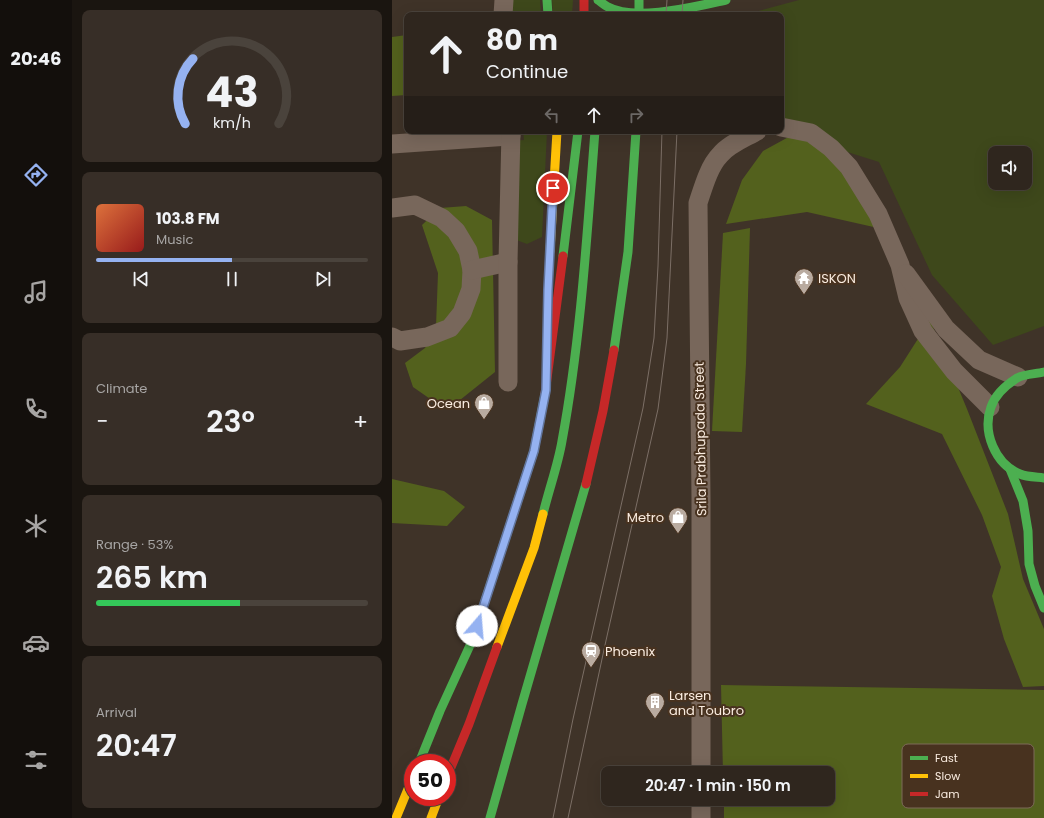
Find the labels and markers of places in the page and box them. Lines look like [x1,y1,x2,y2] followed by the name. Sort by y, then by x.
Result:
[536,171,570,205] pin
[793,267,815,295] temple icon: ISKON
[818,269,856,288] place label: ISKON
[473,392,495,420] shop icon: Ocean
[427,394,470,413] place label: Ocean
[667,506,689,534] shop icon: Metro
[627,508,664,527] place label: Metro
[580,640,602,668] station icon: Phoenix
[605,642,656,661] place label: Phoenix
[669,686,744,720] place label: Larsen and Toubro
[644,691,666,719] building icon: Larsen and Toubro

